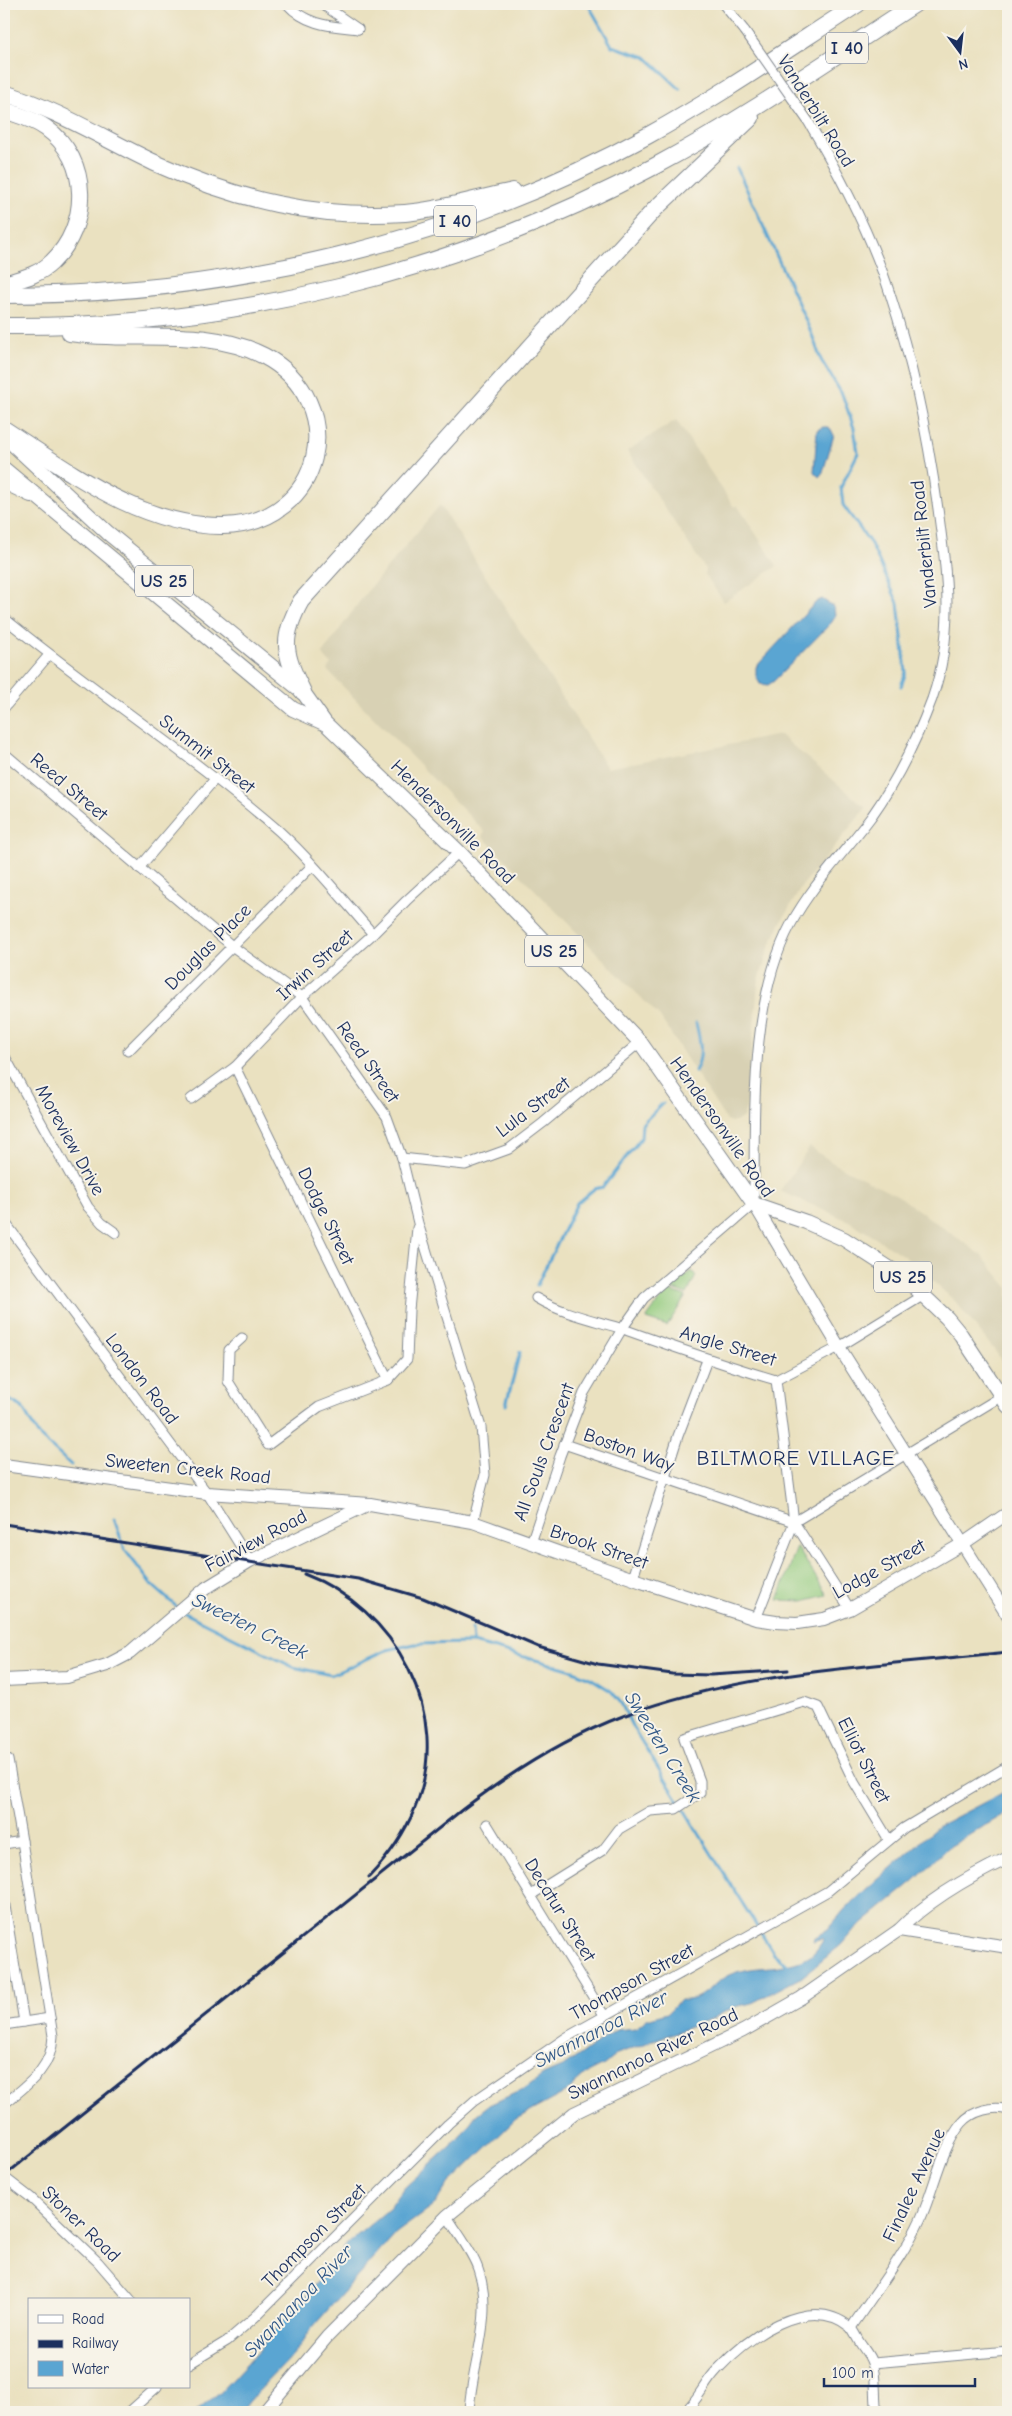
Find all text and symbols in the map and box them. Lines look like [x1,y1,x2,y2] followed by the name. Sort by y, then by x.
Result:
[934,28,984,78] north arrow
[826,32,868,64] road number: I 40
[773,51,859,171] street label: Vanderbilt Road
[957,55,970,73] text: N
[434,206,476,237] road number: I 40
[906,479,942,609] street label: Vanderbilt Road
[135,566,193,596] road number: US 25
[155,710,260,799] street label: Summit Street
[26,748,113,826] street label: Reed Street
[386,755,520,889] street label: Hendersonville Road
[160,899,256,995] street label: Douglas Place
[272,925,358,1005] street label: Irwin Street
[525,936,583,966] road number: US 25
[332,1017,404,1107] street label: Reed Street
[665,1052,779,1202] street label: Hendersonville Road
[492,1072,575,1142] street label: Lula Street
[31,1081,109,1199] street label: Moreview Drive
[293,1164,359,1269] street label: Dodge Street
[874,1262,932,1292] road number: US 25
[677,1321,779,1371] street label: Angle Street
[101,1329,183,1429] street label: London Road
[509,1379,579,1524] street label: All Souls Crescent
[581,1423,678,1477] street label: Boston Way
[696,1446,896,1470] district label: BILTMORE VILLAGE
[104,1449,272,1489] street label: Sweeten Creek Road
[201,1505,311,1577] street label: Fairview Road
[547,1520,651,1574] street label: Brook Street
[829,1534,930,1604] street label: Lodge Street
[188,1588,312,1664] water label: Sweeten Creek
[620,1687,706,1807] water label: Sweeten Creek
[833,1713,895,1807] street label: Elliot Street
[520,1855,601,1966] street label: Decatur Street
[566,1939,698,2025] street label: Thompson Street
[530,1985,673,2073] water label: Swannanoa River
[564,2003,742,2105] street label: Swannanoa River Road
[878,2125,950,2245] street label: Finalee Avenue
[257,2179,371,2293] street label: Thompson Street
[37,2181,125,2267] street label: Stoner Road
[239,2239,358,2362] water label: Swannanoa River
[28,2298,190,2388] legend
[72,2310,104,2328] text: Road
[72,2334,119,2352] text: Railway
[824,2356,976,2388] scale bar
[72,2360,109,2378] text: Water
[832,2364,874,2382] text: 100 m

